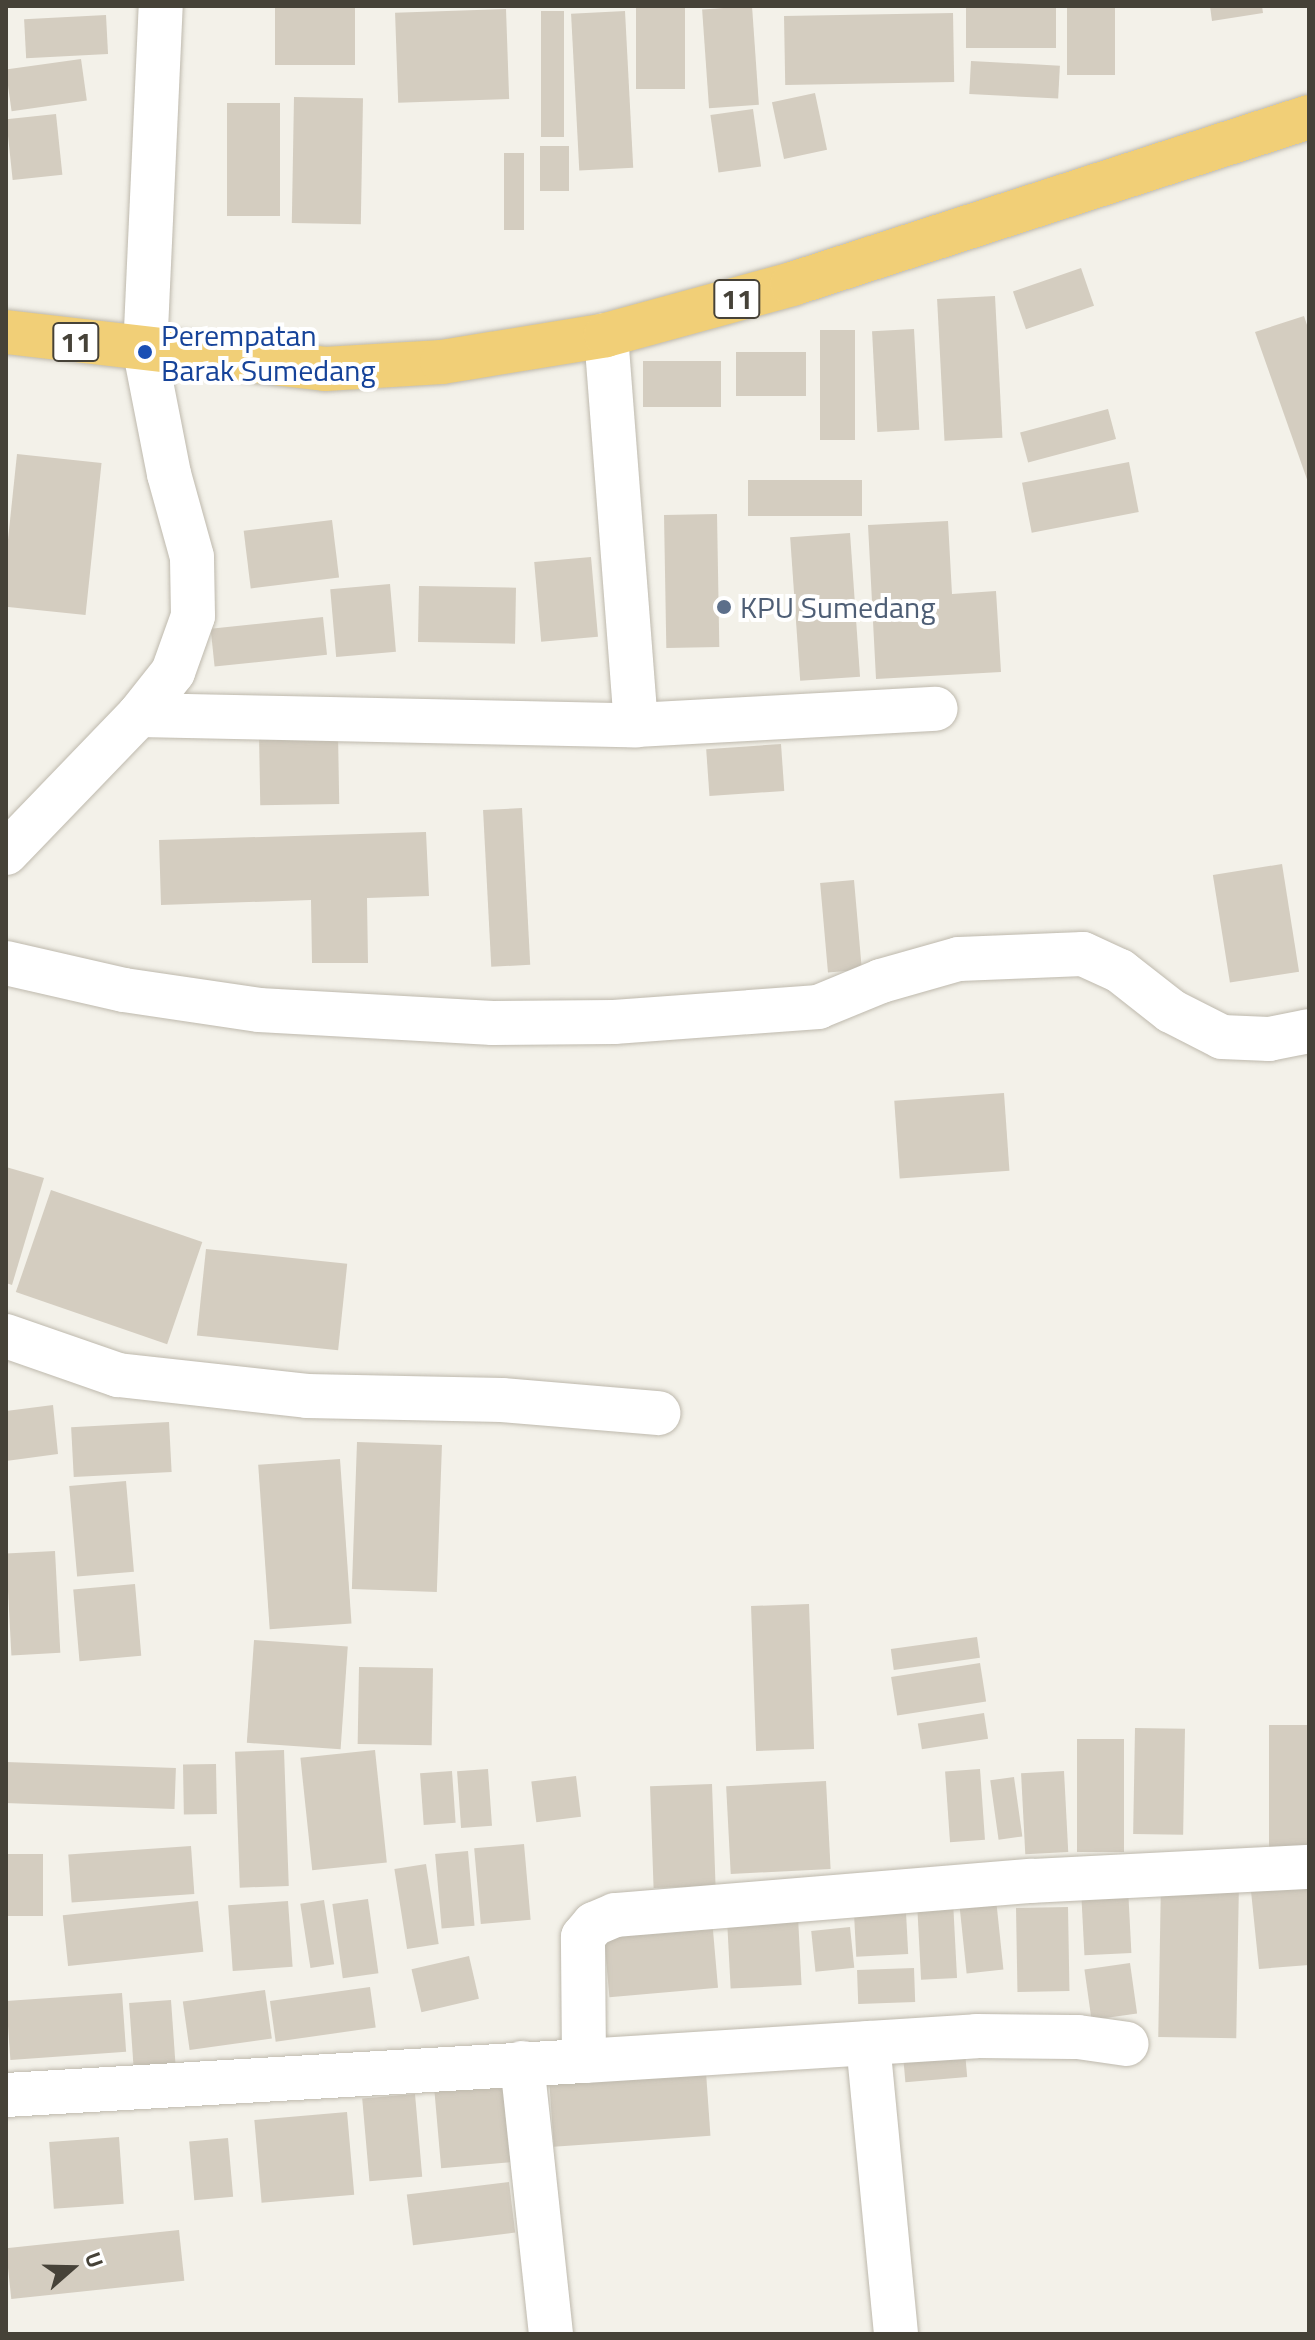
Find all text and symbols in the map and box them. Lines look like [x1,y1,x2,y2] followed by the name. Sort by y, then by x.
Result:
[713,275,761,323] road number: 11
[161,317,376,388] place label: Perempatan Barak Sumedang
[52,318,100,366] road number: 11
[136,343,154,361] marker: Perempatan Barak Sumedang
[740,589,936,625] place label: KPU Sumedang
[715,598,733,616] marker: KPU Sumedang
[32,2228,112,2308] north arrow
[76,2247,113,2272] text: U

